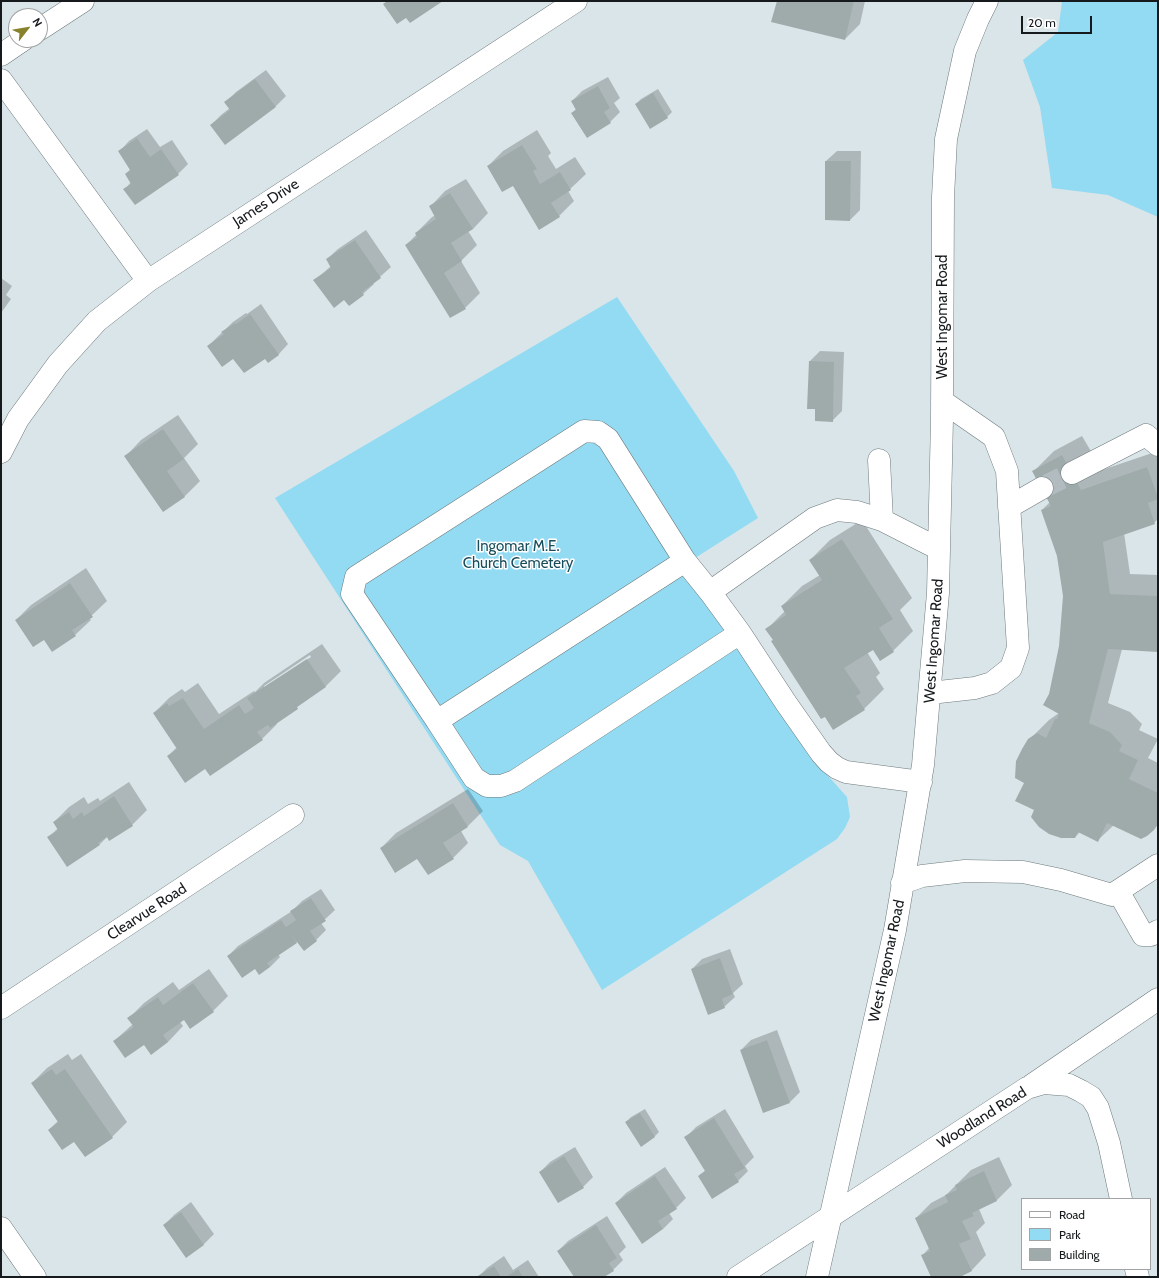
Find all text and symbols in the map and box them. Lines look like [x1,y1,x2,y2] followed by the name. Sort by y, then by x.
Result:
[8,8,48,48] north arrow
[1023,8,1094,34] scale bar
[29,15,45,29] text: N
[1028,15,1056,30] text: 20 m
[230,175,302,231] street label: James Drive
[934,255,952,379] street label: West Ingomar Road
[463,538,573,573] park label: Ingomar M.E. Church Cemetery
[921,578,947,704] street label: West Ingomar Road
[104,880,190,944] street label: Clearvue Road
[865,898,909,1024] street label: West Ingomar Road
[934,1083,1030,1153] street label: Woodland Road
[1021,1198,1151,1270] legend
[1059,1207,1085,1222] text: Road
[1059,1227,1081,1242] text: Park
[1059,1247,1100,1262] text: Building

